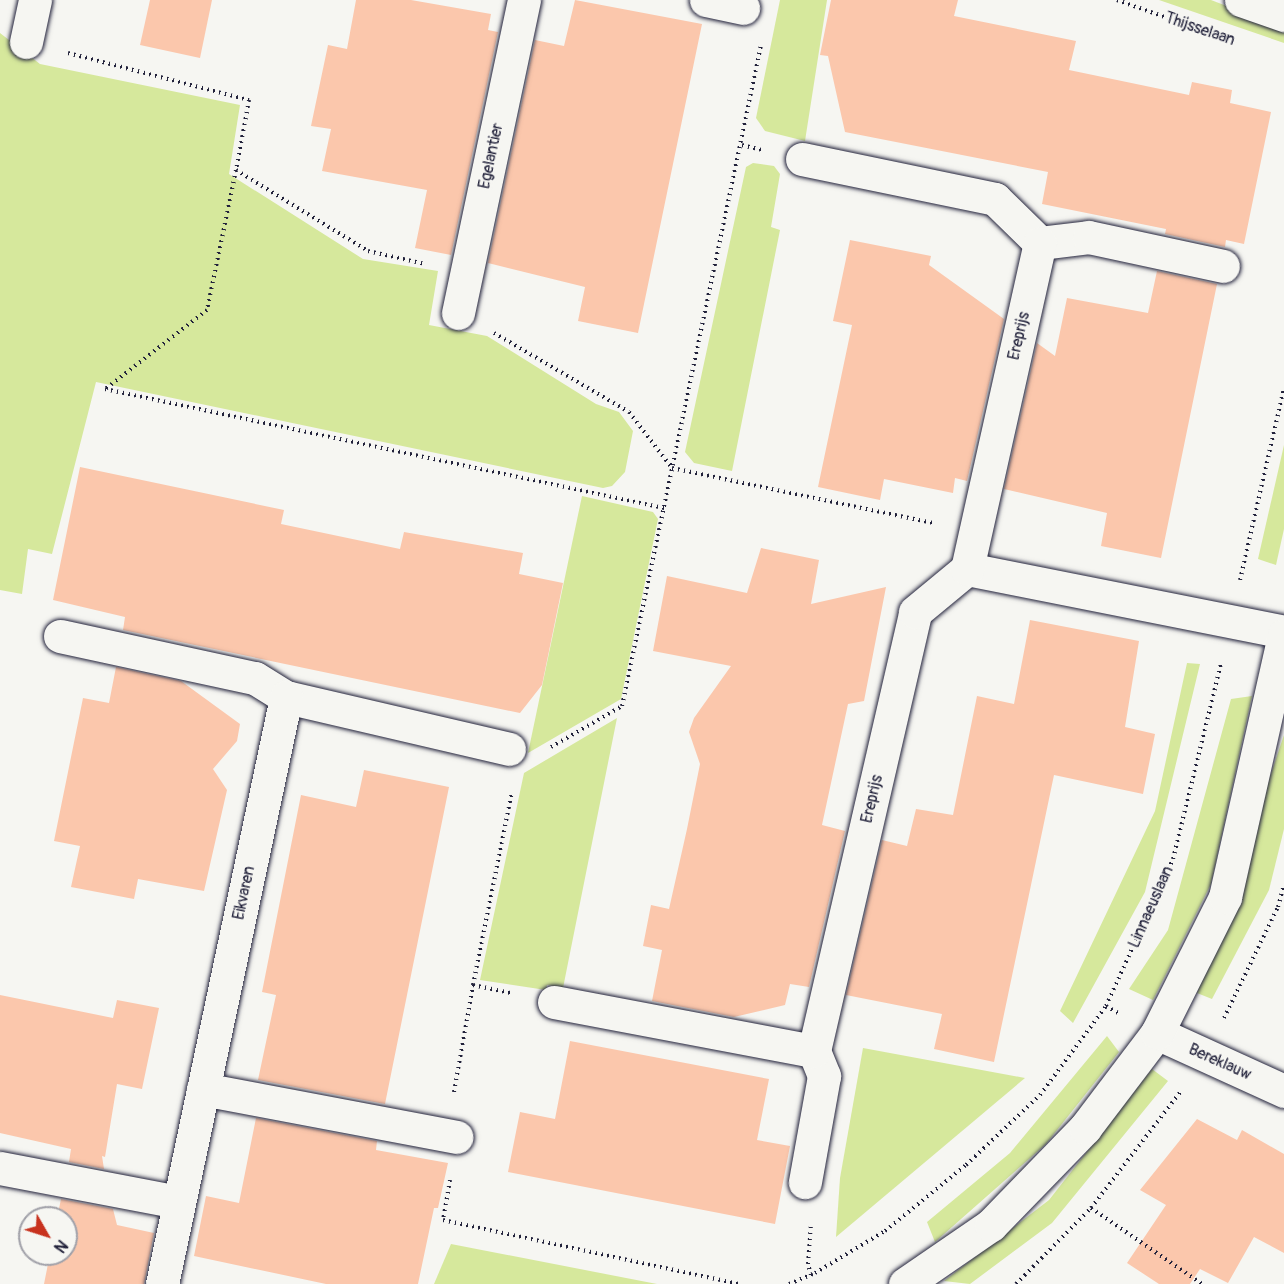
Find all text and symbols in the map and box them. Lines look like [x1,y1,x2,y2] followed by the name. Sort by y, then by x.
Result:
[1162,8,1238,50] street label: Thijsselaan
[475,121,507,191] street label: Egelantier
[1004,310,1034,362] street label: Ereprijs
[857,773,887,825] street label: Ereprijs
[1124,863,1178,951] street label: Linnaeuslaan
[229,864,259,922] street label: Eikvaren
[1186,1040,1254,1084] street label: Bereklauw
[18,1206,78,1266] north arrow
[49,1236,72,1257] text: N

